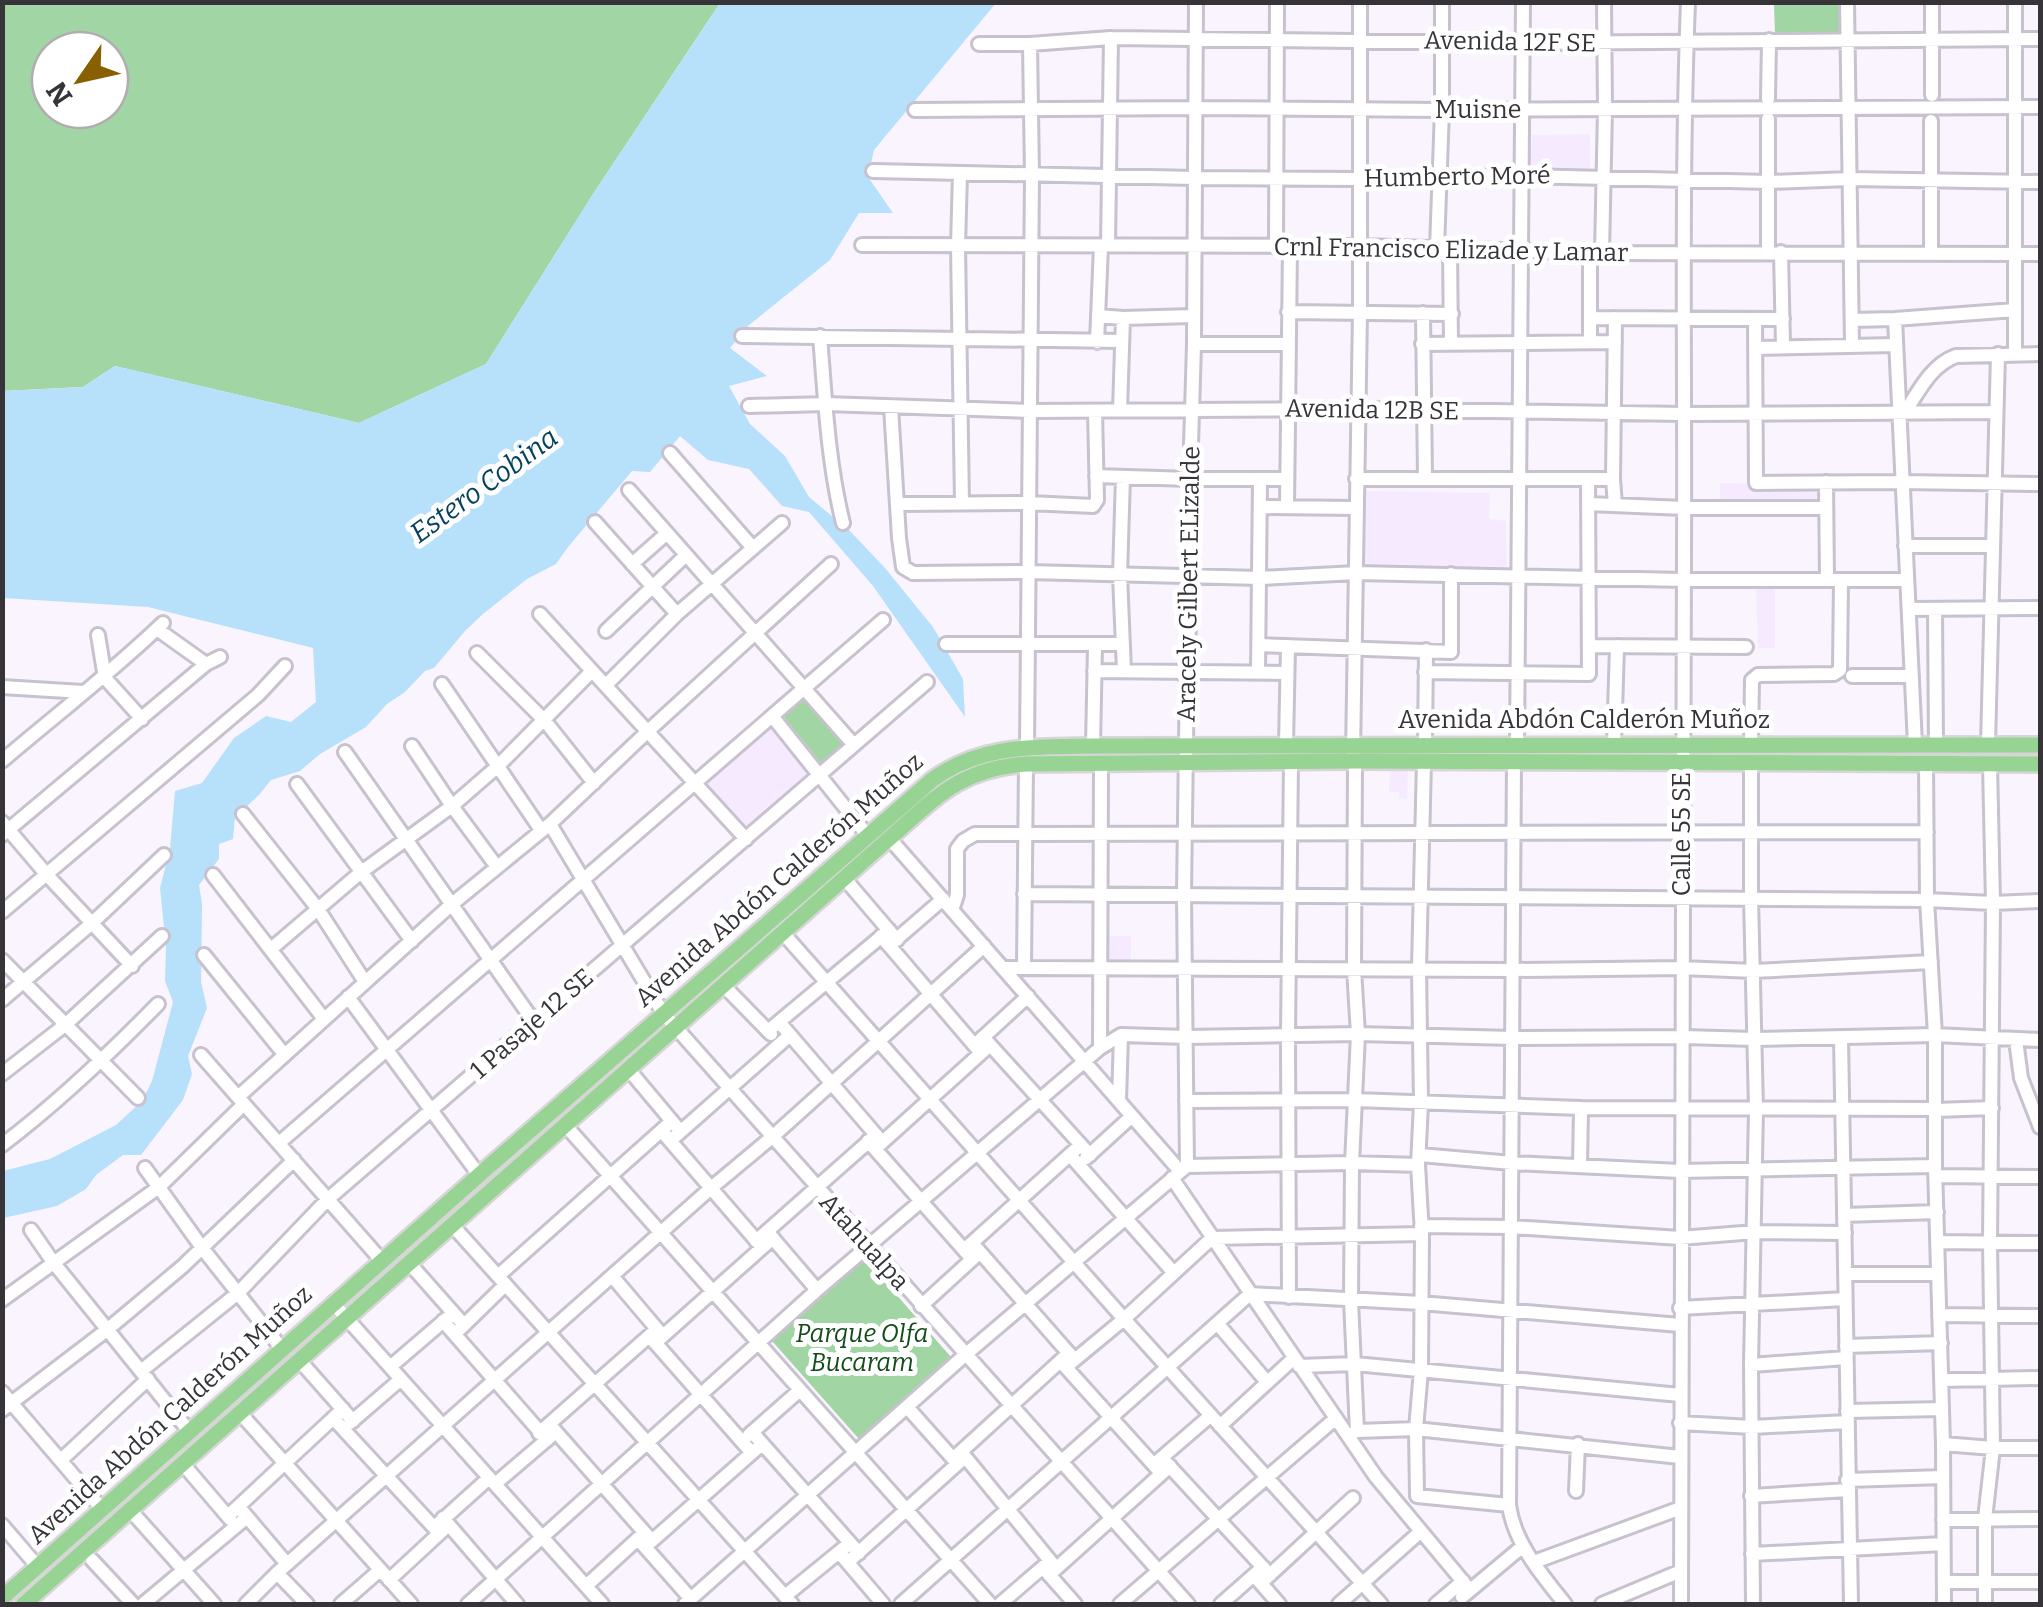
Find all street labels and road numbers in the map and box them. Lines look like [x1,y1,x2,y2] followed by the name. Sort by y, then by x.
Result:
[1424,25,1596,59] street label: Avenida 12F SE
[1435,95,1521,125] street label: Muisne
[1363,160,1551,194] street label: Humberto Moré
[1273,232,1629,268] street label: Crnl Francisco Elizade y Lamar
[1285,393,1459,427] street label: Avenida 12B SE
[1172,446,1206,722] street label: Aracely Gilbert ELizalde
[1398,705,1770,735] street label: Avenida Abdón Calderón Muñoz
[629,747,929,1013] street label: Avenida Abdón Calderón Muñoz
[1667,772,1697,896] street label: Calle 55 SE
[464,962,600,1086] street label: 1 Pasaje 12 SE
[813,1187,915,1297] street label: Atahualpa
[22,1279,318,1551] street label: Avenida Abdón Calderón Muñoz

